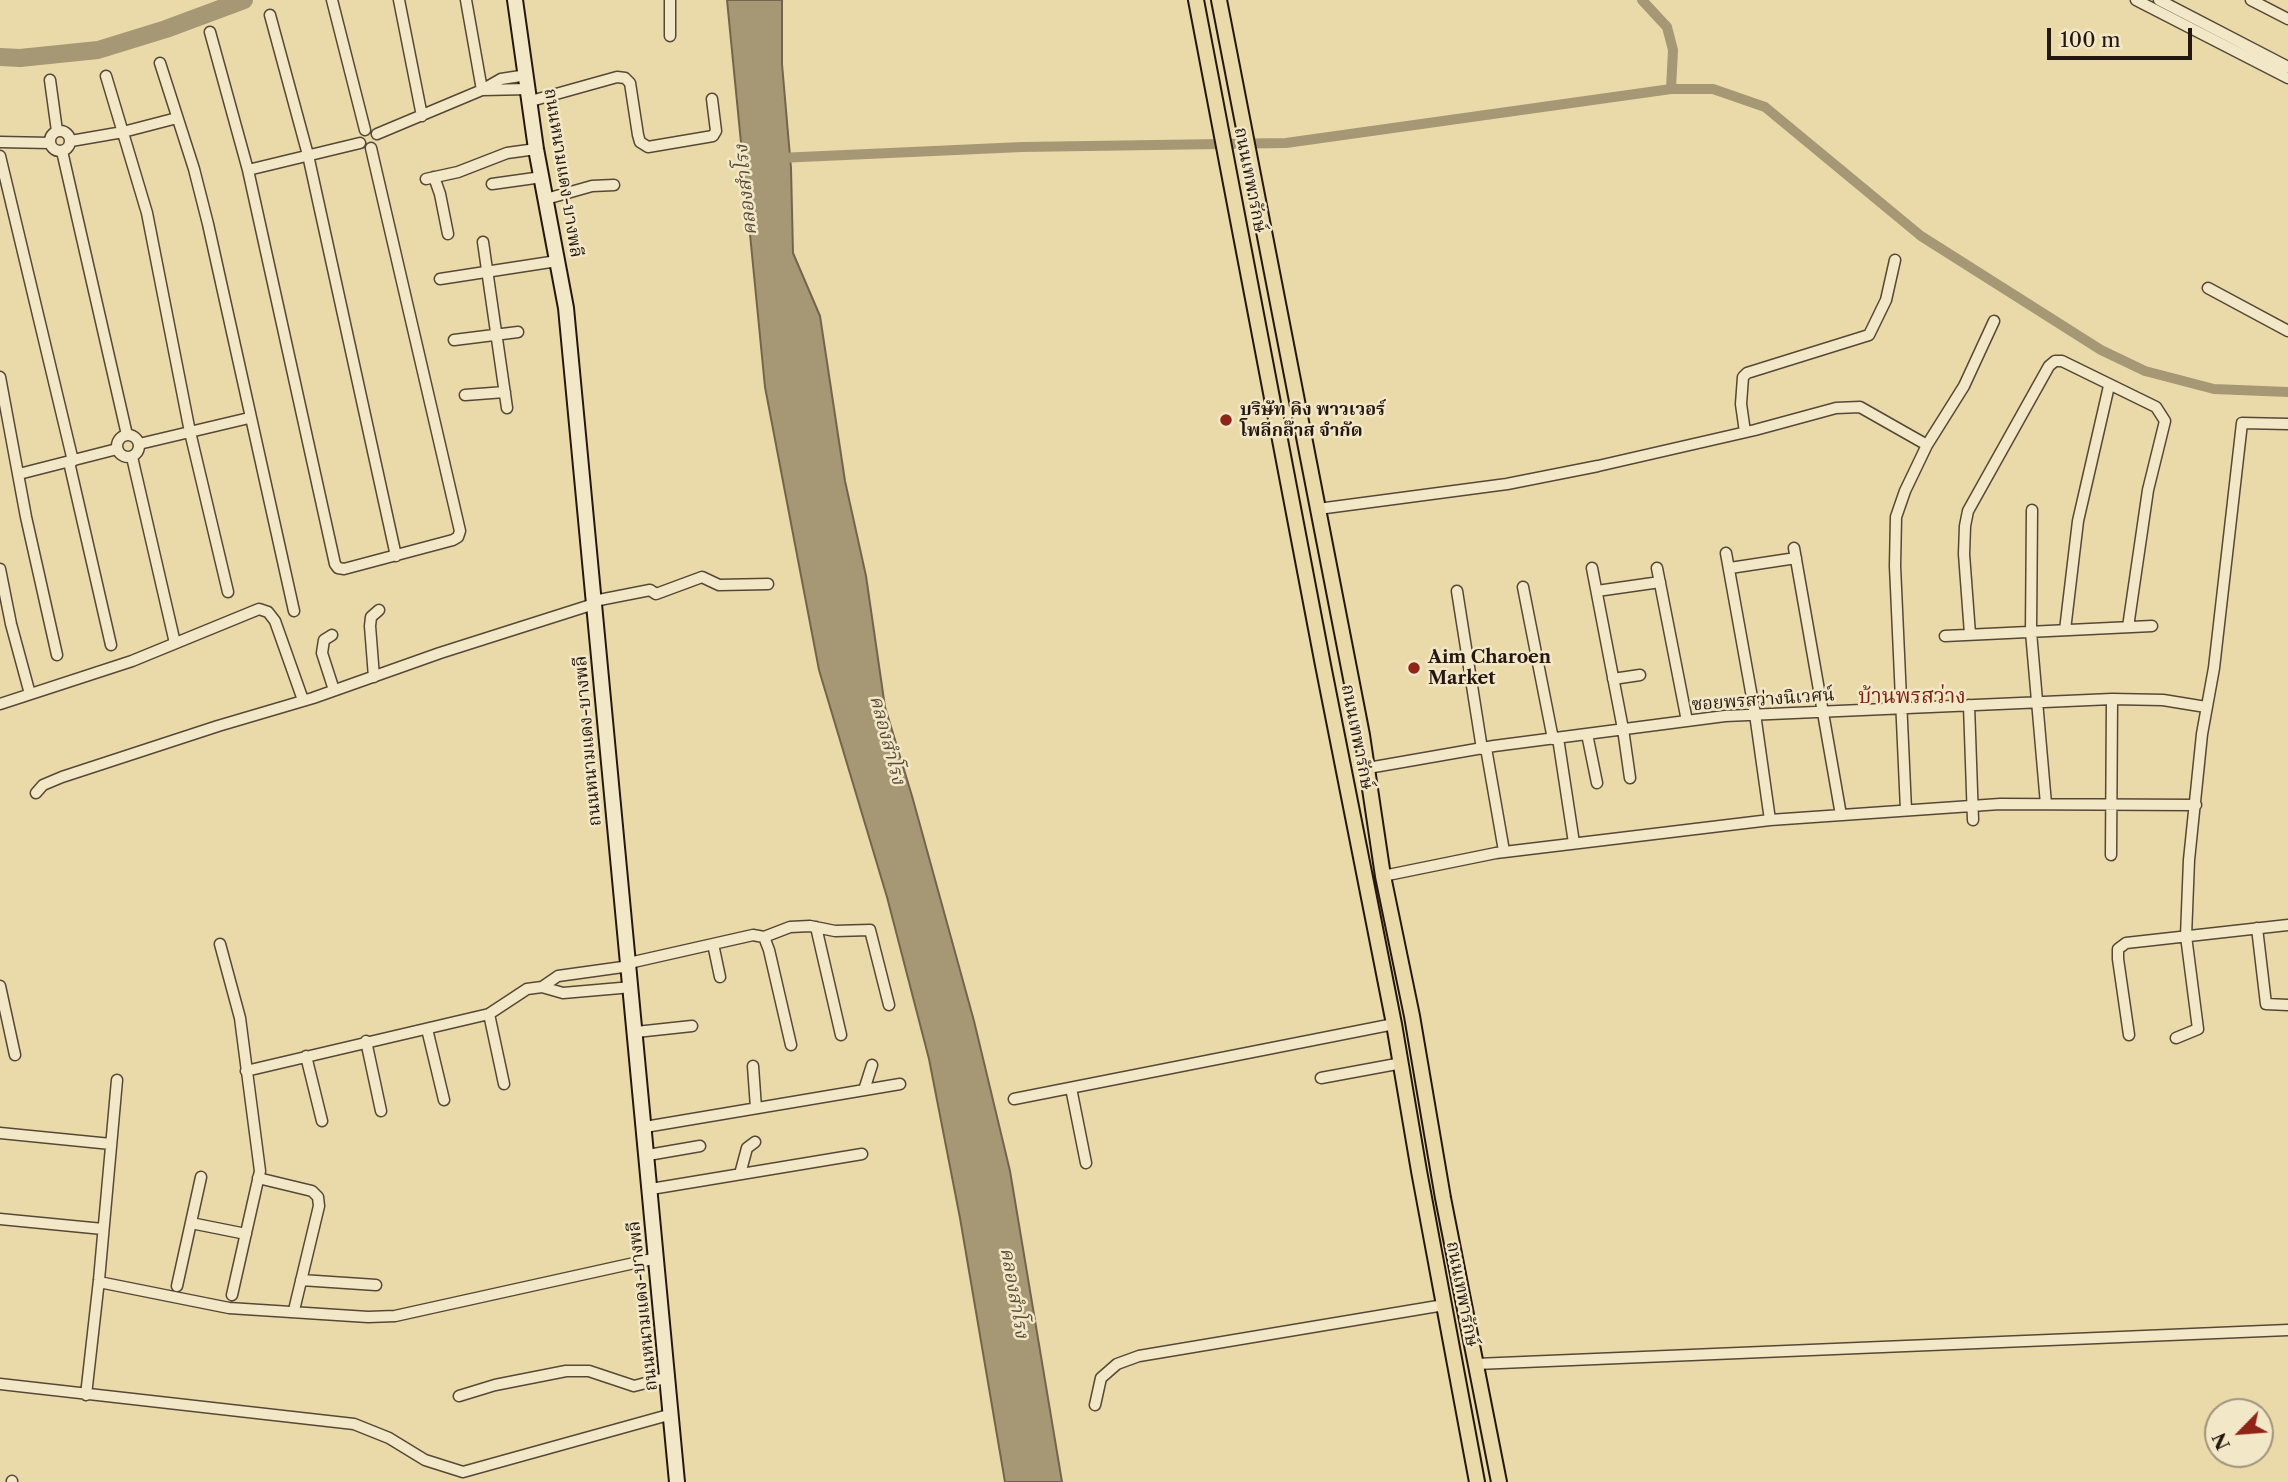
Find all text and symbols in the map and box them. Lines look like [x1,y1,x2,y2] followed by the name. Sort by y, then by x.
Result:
[2050,14,2195,58] scale bar
[2060,27,2121,52] text: 100 m
[539,87,587,259] street label: ถนนหนามแดง-บางพลี
[1229,126,1271,234] street label: ถนนเทพารักษ์
[730,144,762,236] water label: คลองสำโรง
[1240,399,1385,442] place label: บริษัท คิง พาวเวอร์ โพลีกล๊าส จำกัด
[1218,412,1234,428] marker: บริษัท คิง พาวเวอร์ โพลีกล๊าส จำกัด
[1428,647,1551,690] place label: Aim Charoen Market
[570,655,606,827] street label: ถนนหนามแดง-บางพลี
[1406,660,1422,676] marker: Aim Charoen Market
[1336,683,1378,791] street label: ถนนเทพารักษ์
[1691,684,1835,716] street label: ซอยพรสว่างนิเวศน์
[1858,684,1966,710] district label: บ้านพรสว่าง
[864,693,910,787] water label: คลองสำโรง
[623,1220,663,1392] street label: ถนนหนามแดง-บางพลี
[1441,1240,1483,1348] street label: ถนนเทพารักษ์
[995,1246,1033,1340] water label: คลองสำโรง
[2204,1398,2274,1468] north arrow
[2207,1429,2235,1454] text: N

